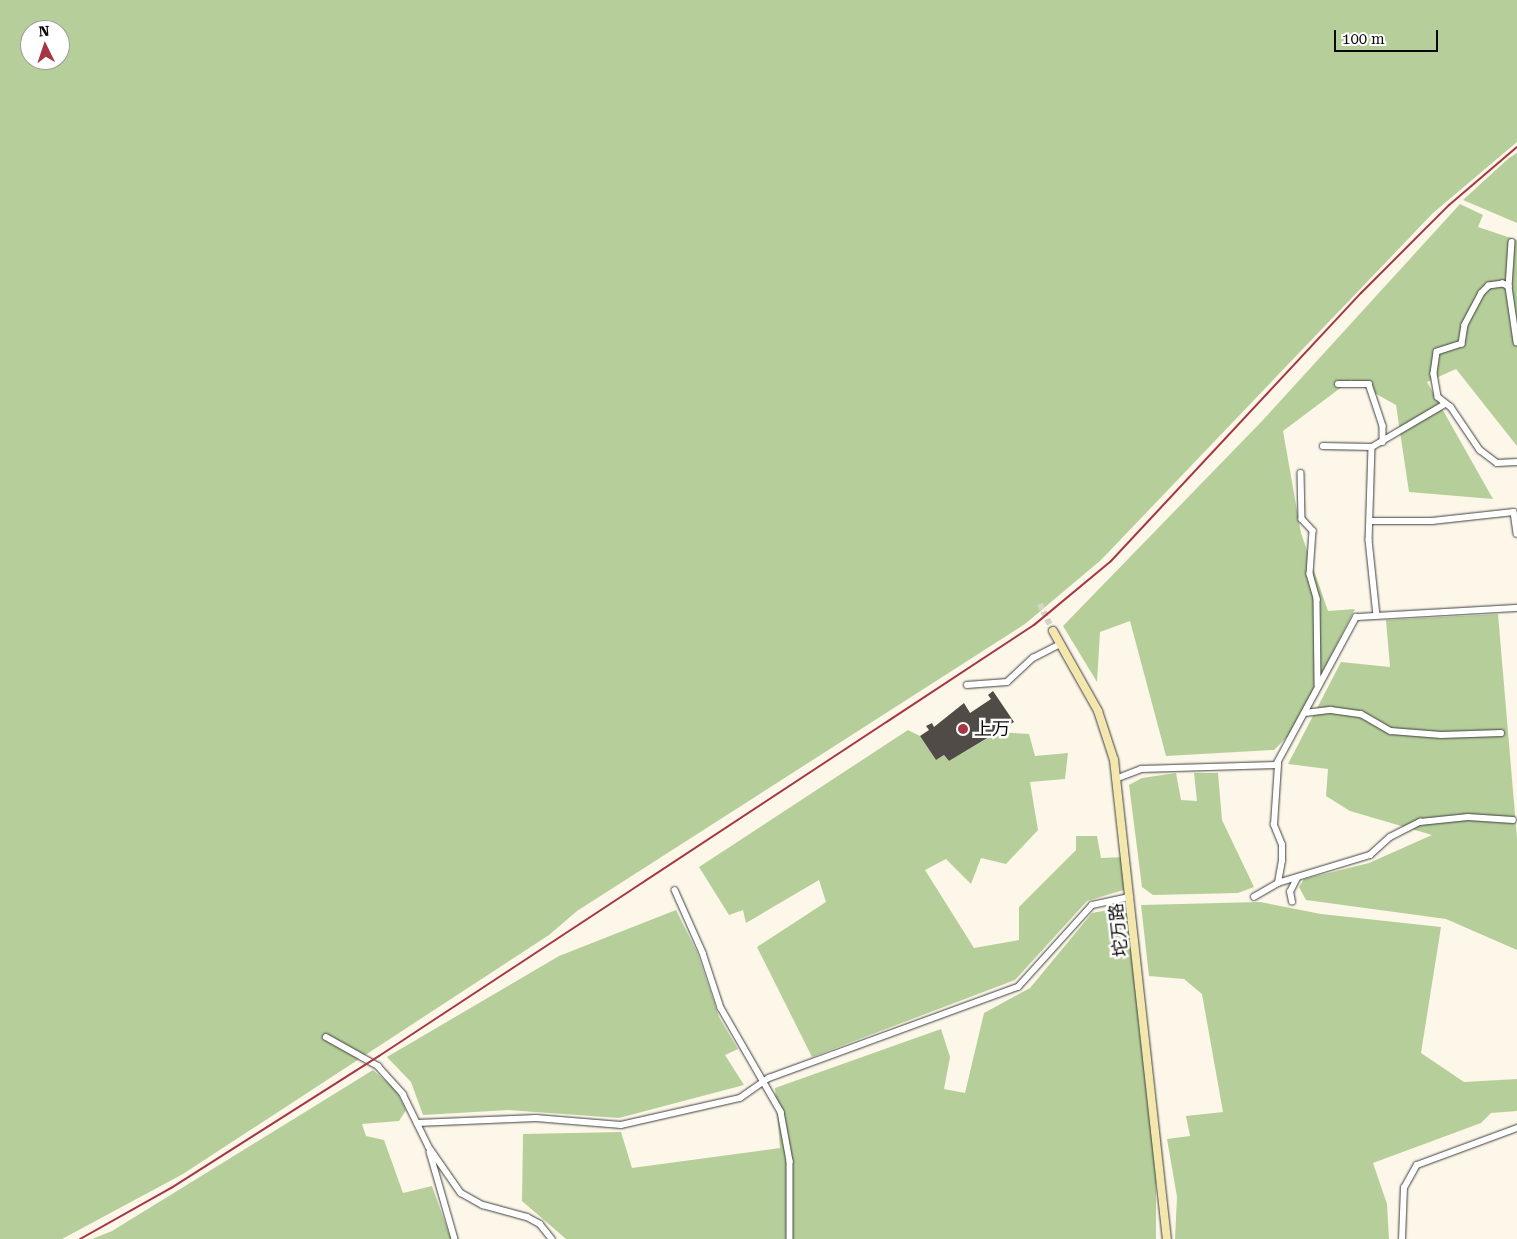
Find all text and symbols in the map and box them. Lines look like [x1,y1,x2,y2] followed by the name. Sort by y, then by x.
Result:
[20,20,70,70] north arrow
[1337,20,1441,52] scale bar
[38,23,50,39] text: N
[1342,30,1385,48] text: 100 m
[974,718,1010,740] place label: 上万
[956,722,970,736] marker: 上万
[1105,902,1133,958] street label: 坨万路

